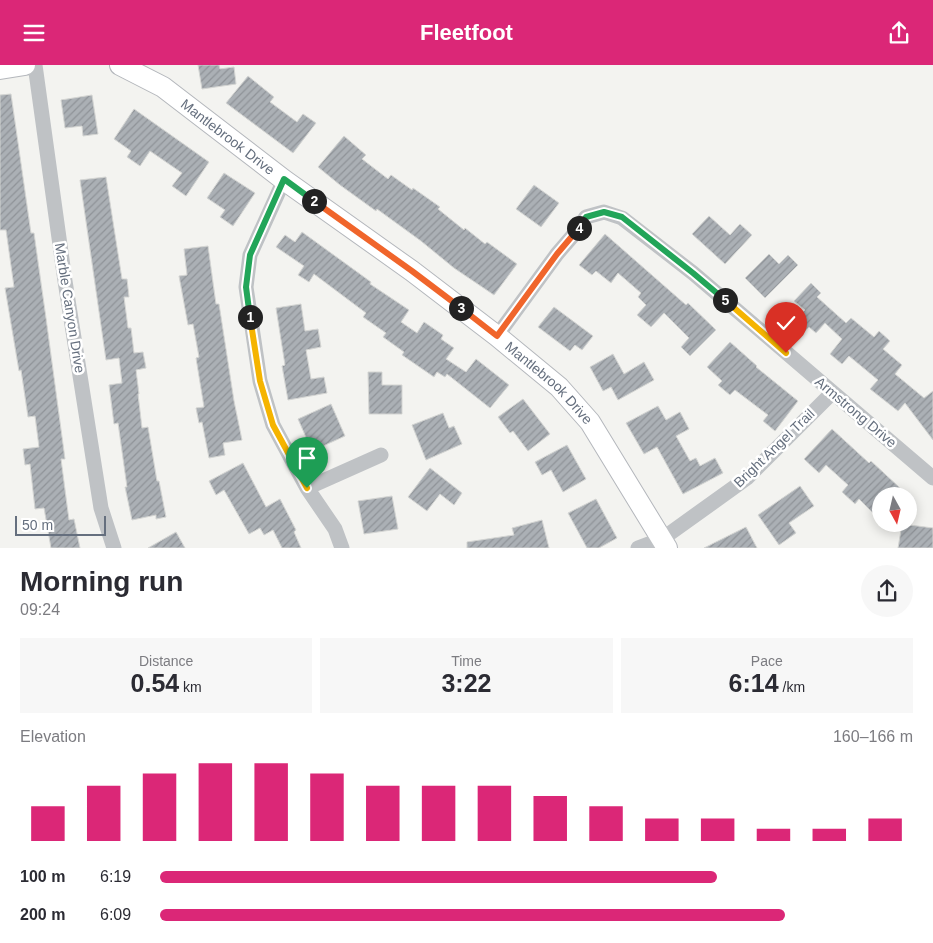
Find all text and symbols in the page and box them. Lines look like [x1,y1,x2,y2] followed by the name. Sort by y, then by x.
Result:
[20,19,48,47] icon: menu
[885,19,913,47] icon: share
[420,20,513,45] text: Fleetfoot
[178,96,278,178] street label: Mantlebrook Drive
[302,189,326,213] pin: 2
[311,193,318,209] text: 2
[566,215,592,241] pin: 4
[576,220,583,236] text: 4
[52,242,88,374] street label: Marble Canyon Drive
[712,287,738,313] pin: 5
[722,292,729,308] text: 5
[448,295,474,321] pin: 3
[458,300,465,316] text: 3
[765,302,807,353] pin
[238,305,262,329] pin: 1
[247,309,254,325] text: 1
[772,309,800,337] icon: check
[502,338,596,427] street label: Mantlebrook Drive
[812,373,900,451] street label: Armstrong Drive
[730,405,818,491] street label: Bright Angel Trail
[286,437,328,488] pin
[293,444,321,472] icon: arrive
[872,487,918,533] north arrow
[872,487,917,532] map controls
[15,513,106,536] scale bar
[22,517,53,533] text: 50 m
[861,565,913,617] button: share
[20,566,183,597] text: Morning run
[20,601,60,618] text: 09:24
[139,653,193,669] text: Distance
[451,653,482,669] text: Time
[751,653,783,669] text: Pace
[131,669,179,697] text: 0.54
[441,669,492,697] text: 3:22
[729,669,779,697] text: 6:14
[179,679,202,695] text: km
[779,679,805,695] text: /km
[20,728,86,745] text: Elevation
[833,728,913,745] text: 160–166 m
[20,868,65,885] text: 100 m
[100,868,131,885] text: 6:19
[20,906,65,923] text: 200 m
[100,906,131,923] text: 6:09

